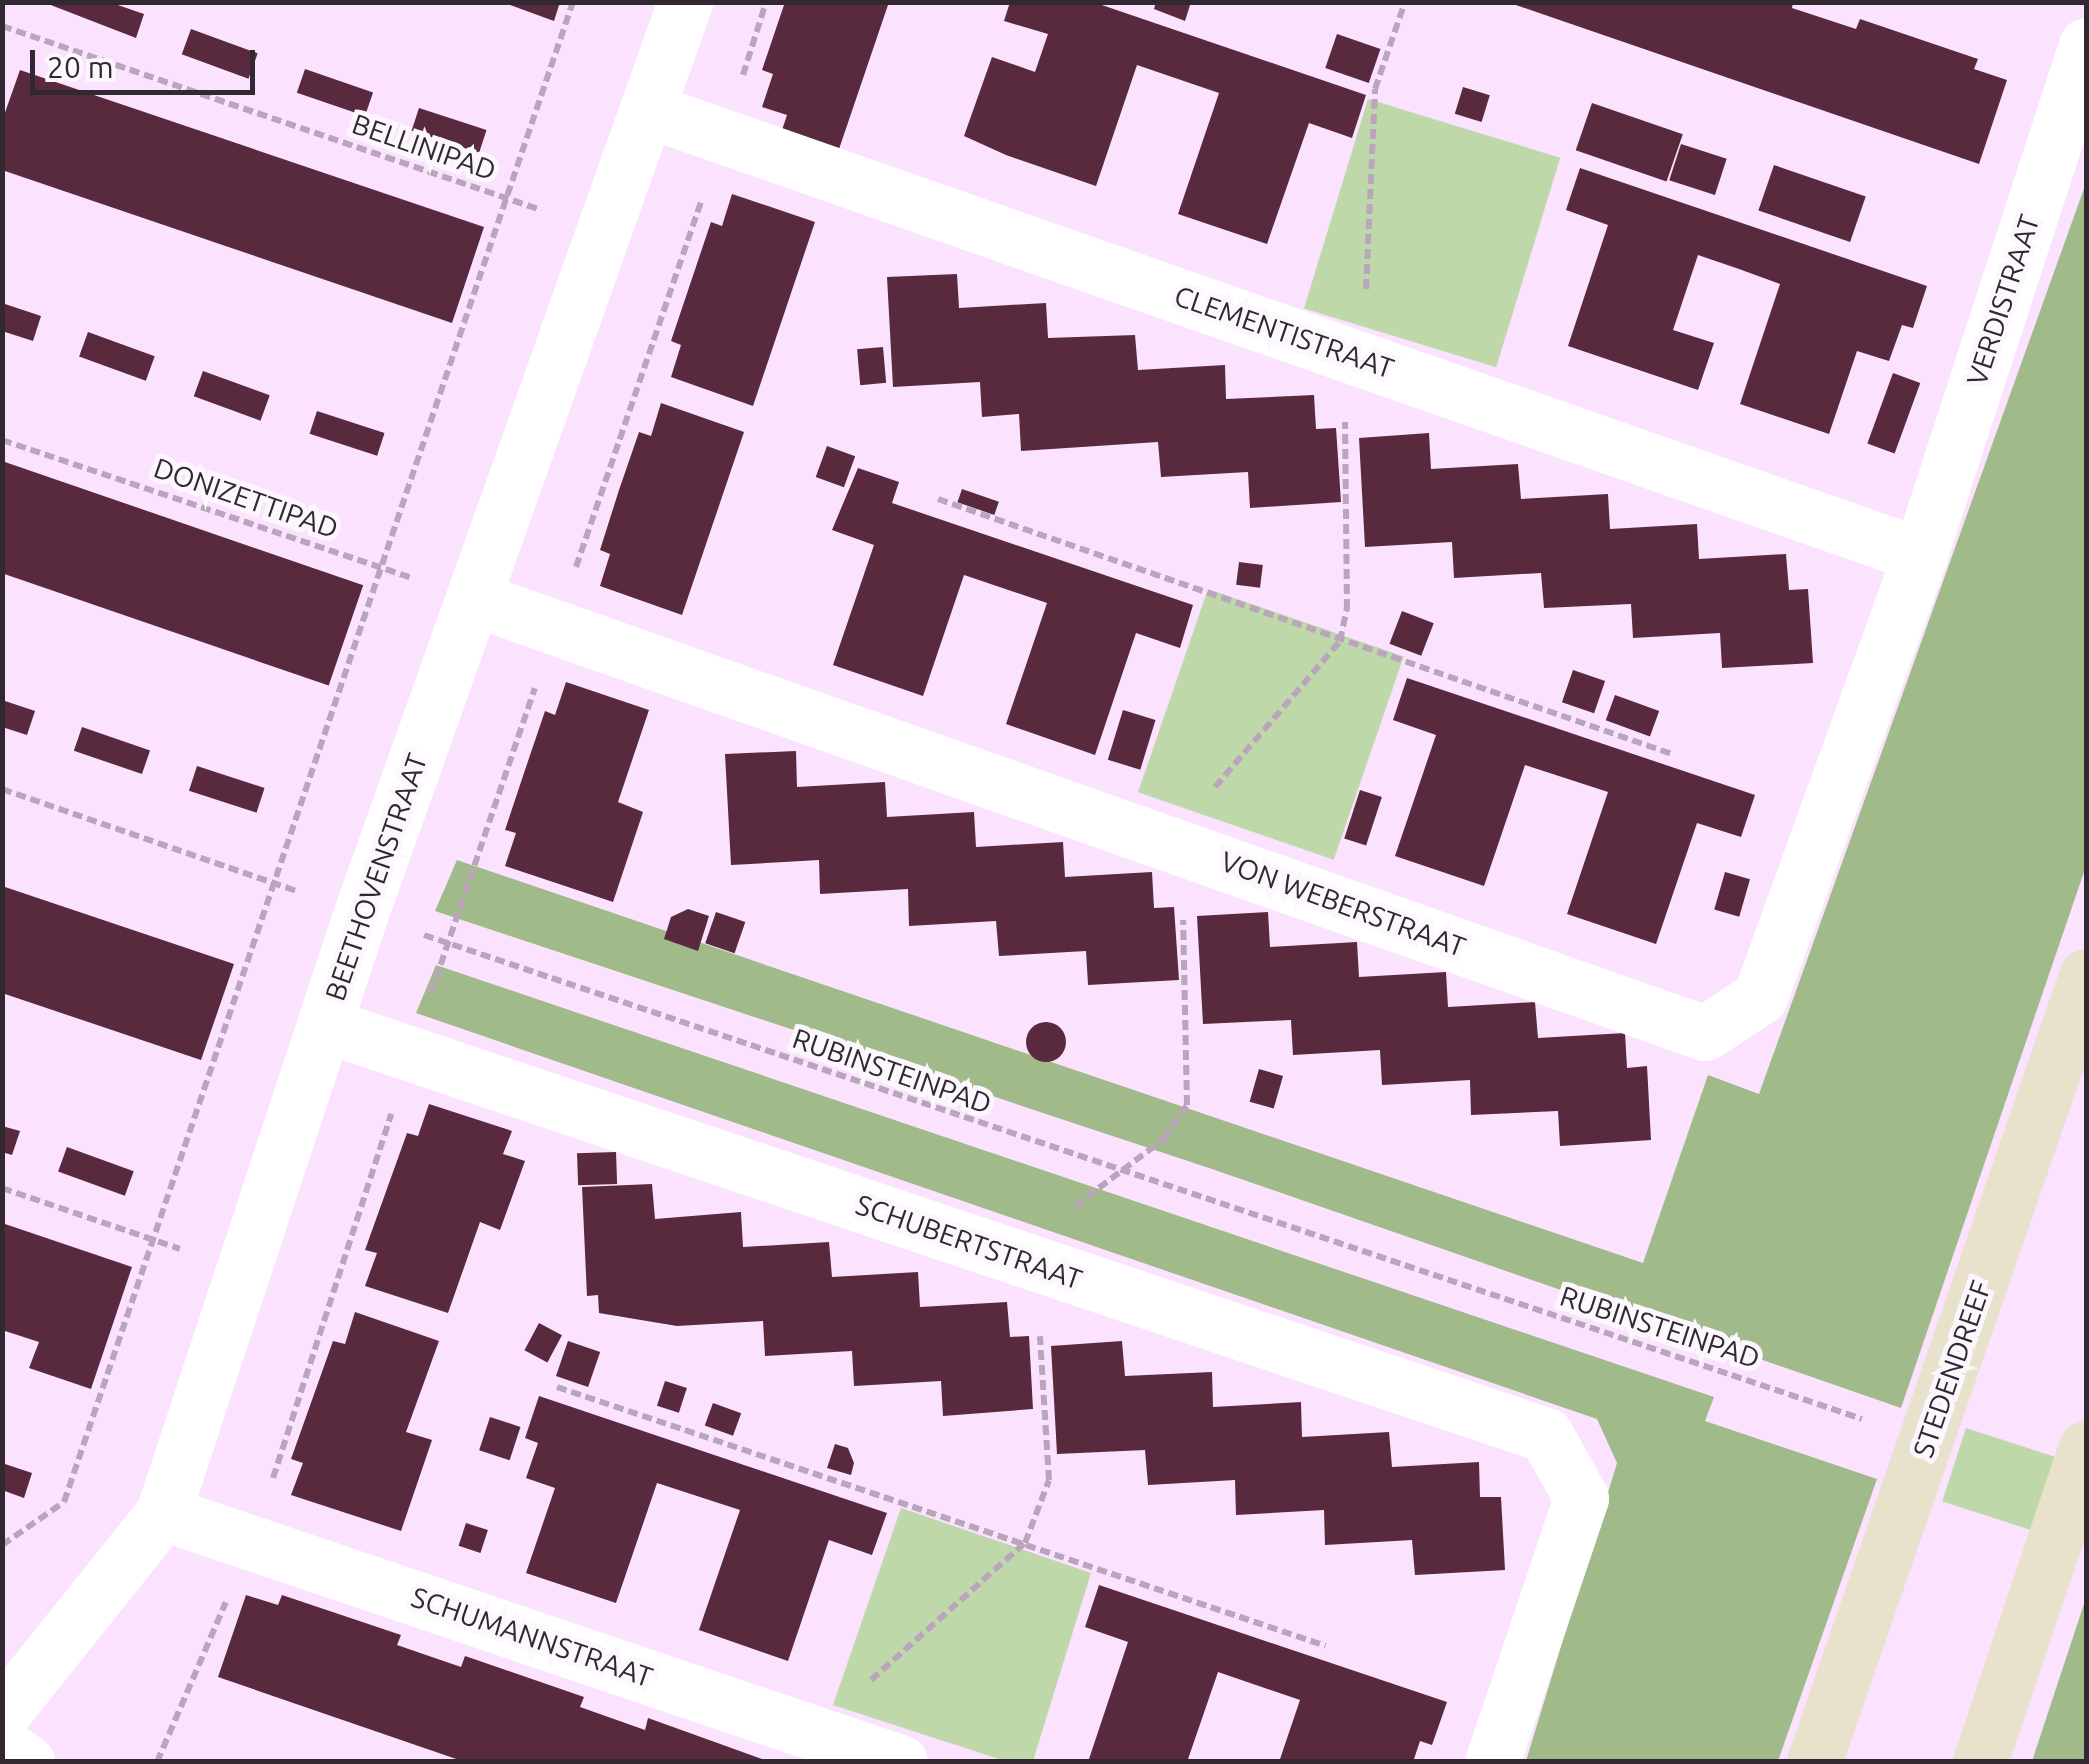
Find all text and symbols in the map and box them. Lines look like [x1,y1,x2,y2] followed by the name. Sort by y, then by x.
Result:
[35,30,260,92] scale bar
[47,50,114,84] text: 20 m
[348,107,500,187] street label: BELLINIPAD
[1960,210,2046,390] street label: VERDISTRAAT
[1170,279,1398,385] street label: CLEMENTISTRAAT
[149,451,343,545] street label: DONIZETTIPAD
[318,749,434,1005] street label: BEETHOVENSTRAAT
[1216,844,1470,964] street label: VON WEBERSTRAAT
[788,1021,996,1121] street label: RUBINSTEINPAD
[852,1188,1086,1296] street label: SCHUBERTSTRAAT
[1906,1276,1998,1462] street label: STEDENDREEF
[1556,1279,1764,1375] street label: RUBINSTEINPAD
[407,1580,657,1694] street label: SCHUMANNSTRAAT

